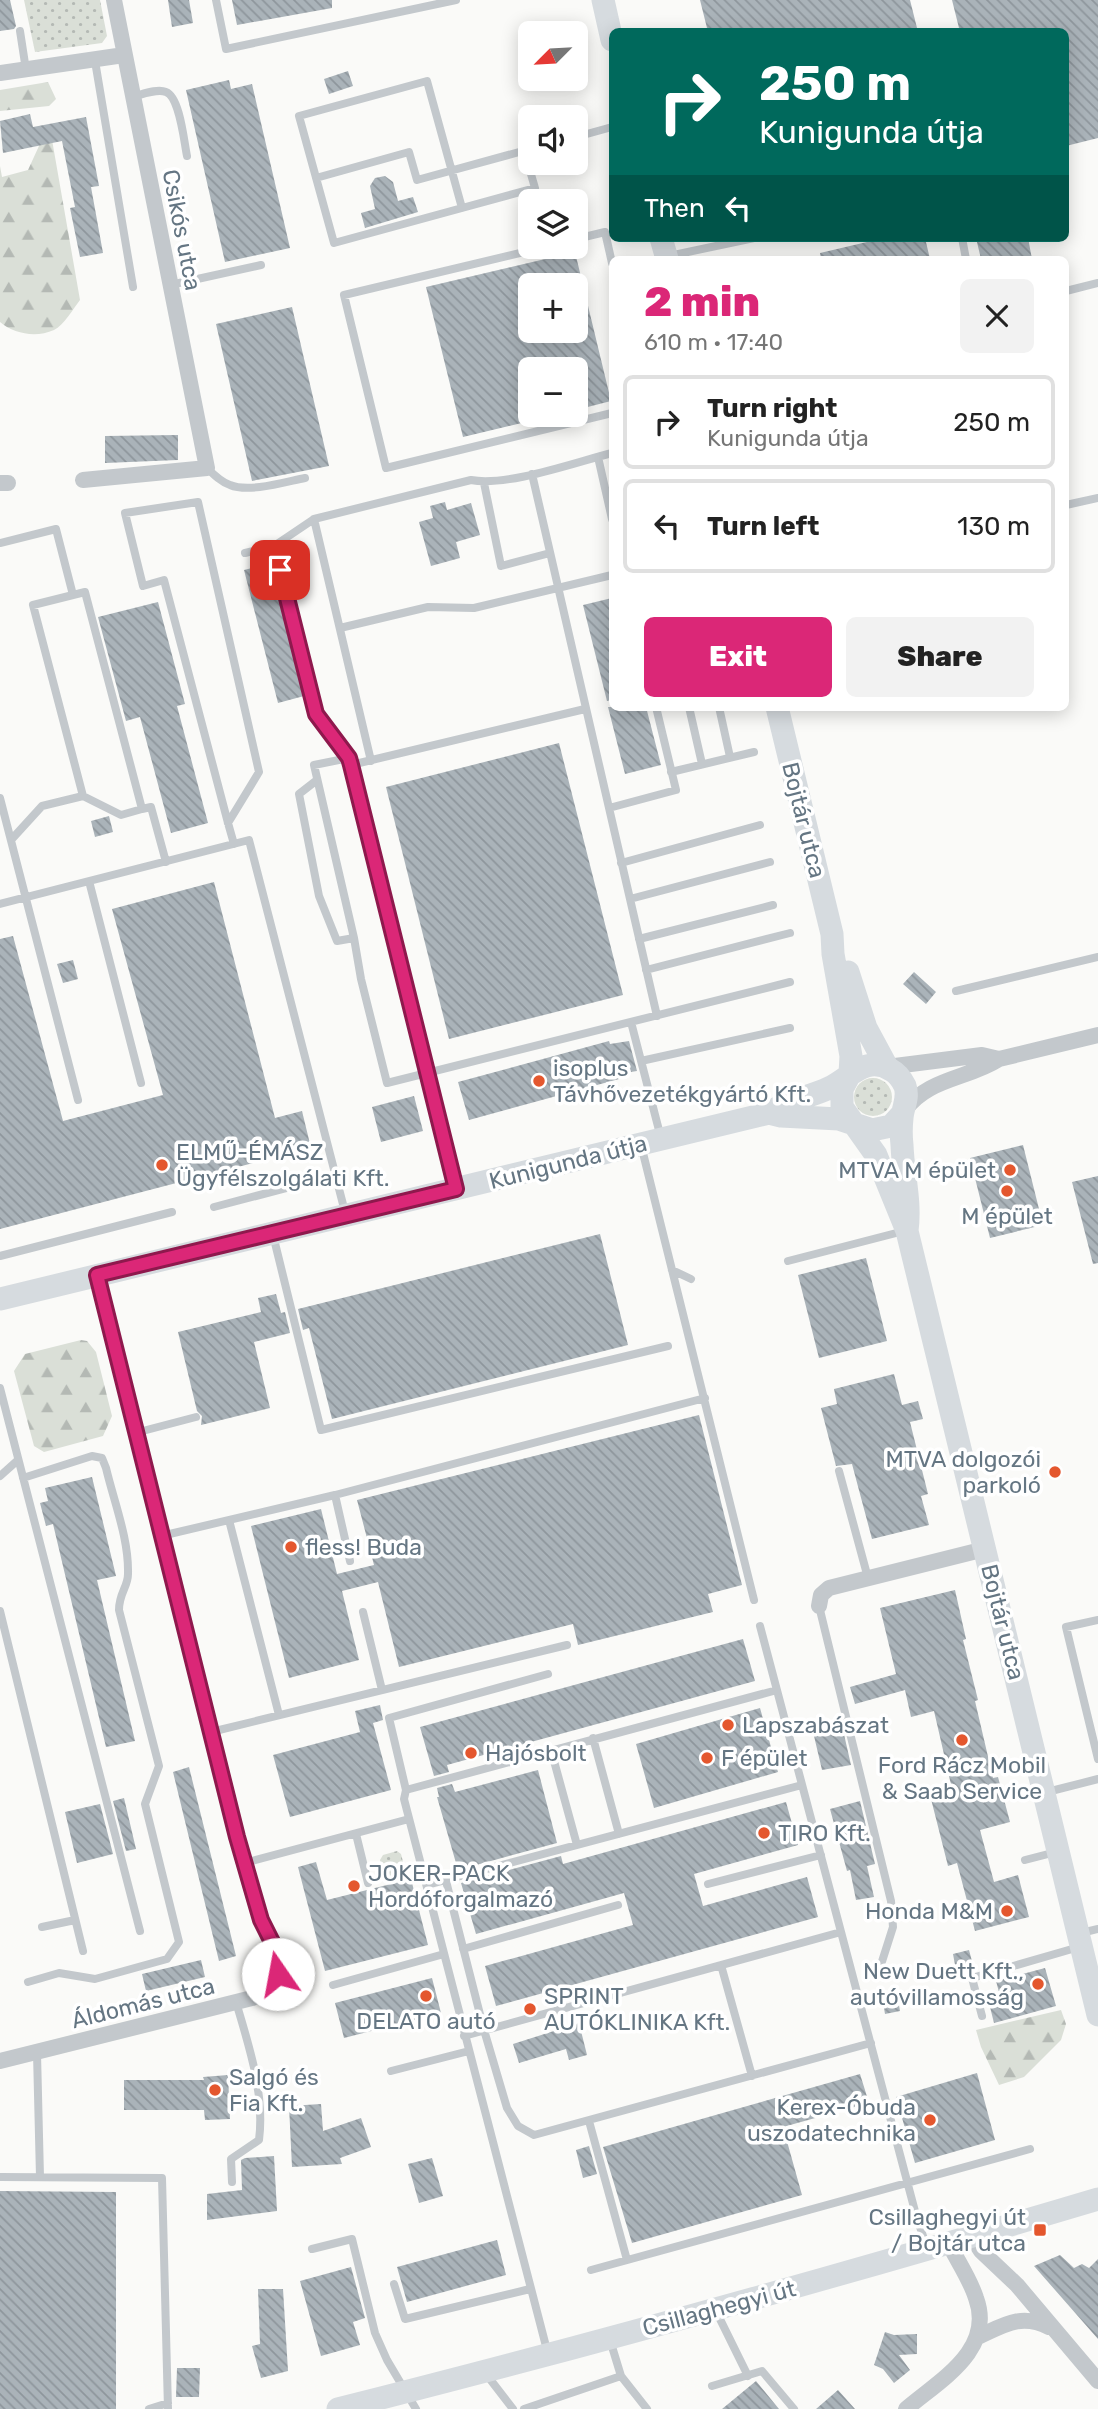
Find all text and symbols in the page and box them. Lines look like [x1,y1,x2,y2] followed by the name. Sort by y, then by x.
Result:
[518,21,588,91] north arrow
[518,21,588,427] map controls
[759,54,911,112] text: 250 m
[644,56,735,147] icon: right
[518,105,588,175] button: sound
[759,113,984,151] text: Kunigunda útja
[157,167,207,293] street label: Csikós utca
[518,189,588,259] button: layers
[719,189,757,227] icon: left
[644,193,705,224] text: Then
[518,273,588,343] button: +
[644,277,760,327] text: 2 min
[960,279,1034,353] button: close
[644,328,783,356] text: 610 m · 17:40
[518,357,588,427] button: −
[707,393,837,424] text: Turn right
[648,403,686,441] icon: right
[953,407,1030,438] text: 250 m
[707,424,869,452] text: Kunigunda útja
[648,507,686,545] icon: left
[707,511,819,542] text: Turn left
[957,511,1030,542] text: 130 m
[250,540,310,600] pin
[261,551,299,589] icon: arrive
[644,617,832,697] button: Exit
[846,617,1034,697] button: Share
[776,759,832,881] street label: Bojtár utca
[553,1054,811,1108] place label: isoplus Távhővezetékgyártó Kft.
[531,1073,547,1089] marker: isoplus Távhővezetékgyártó Kft.
[486,1129,650,1195] street label: Kunigunda útja
[176,1138,390,1192] place label: ELMŰ-ÉMÁSZ Ügyfélszolgálati Kft.
[838,1156,996,1184] place label: MTVA M épület
[154,1157,170,1173] marker: ELMŰ-ÉMÁSZ Ügyfélszolgálati Kft.
[1002,1162,1018,1178] marker: MTVA M épület
[999,1183,1015,1199] marker: M épület
[961,1202,1053,1230] place label: M épület
[885,1445,1041,1499] place label: MTVA dolgozói parkoló
[1047,1464,1063,1480] marker: MTVA dolgozói parkoló
[305,1533,422,1561] place label: fless! Buda
[283,1539,299,1555] marker: fless! Buda
[975,1561,1031,1683] street label: Bojtár utca
[742,1711,889,1739] place label: Lapszabászat
[720,1717,736,1733] marker: Lapszabászat
[954,1732,970,1748] marker: Ford Rácz Mobil & Saab Service
[485,1739,587,1767] place label: Hajósbolt
[721,1744,808,1772] place label: F épület
[463,1745,479,1761] marker: Hajósbolt
[699,1750,715,1766] marker: F épület
[878,1751,1046,1805] place label: Ford Rácz Mobil & Saab Service
[778,1819,871,1847] place label: TIRO Kft.
[756,1825,772,1841] marker: TIRO Kft.
[368,1859,553,1913] place label: JOKER-PACK Hordóforgalmazó
[346,1878,362,1894] marker: JOKER-PACK Hordóforgalmazó
[865,1897,993,1925] place label: Honda M&M
[999,1903,1015,1919] marker: Honda M&M
[241,1937,315,2011] position arrow
[850,1957,1024,2011] place label: New Duett Kft., autóvillamosság
[68,1972,218,2034] street label: Áldomás utca
[1030,1976,1046,1992] marker: New Duett Kft., autóvillamosság
[544,1982,730,2036] place label: SPRINT AUTÓKLINIKA Kft.
[418,1988,434,2004] marker: DELATO autó
[522,2001,538,2017] marker: SPRINT AUTÓKLINIKA Kft.
[356,2007,496,2035] place label: DELATO autó
[229,2063,319,2117] place label: Salgó és Fia Kft.
[207,2082,223,2098] marker: Salgó és Fia Kft.
[747,2093,916,2147] place label: Kerex-Óbuda uszodatechnika
[922,2112,938,2128] marker: Kerex-Óbuda uszodatechnika
[868,2203,1026,2257] place label: Csillaghegyi út / Bojtár utca
[1032,2222,1048,2238] marker: Csillaghegyi út / Bojtár utca
[639,2274,799,2342] street label: Csillaghegyi út

